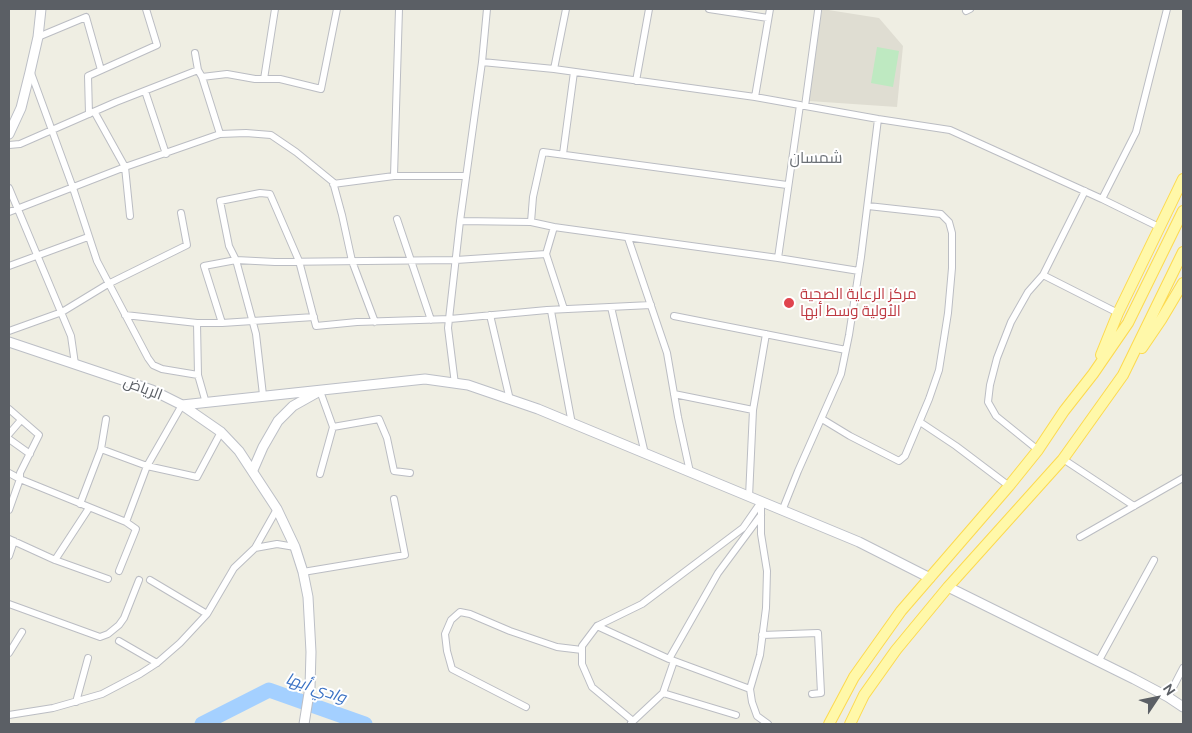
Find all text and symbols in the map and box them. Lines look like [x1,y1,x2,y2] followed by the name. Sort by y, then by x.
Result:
[789,148,843,168] district label: شمسان
[800,285,917,320] place label: مركز الرعاية الصحية الأولية وسط أبها
[782,296,796,310] marker: مركز الرعاية الصحية الأولية وسط أبها
[121,372,165,404] street label: الرياض
[283,669,349,707] water label: وادي أبها
[1132,673,1182,723] north arrow
[1160,681,1179,698] text: N

